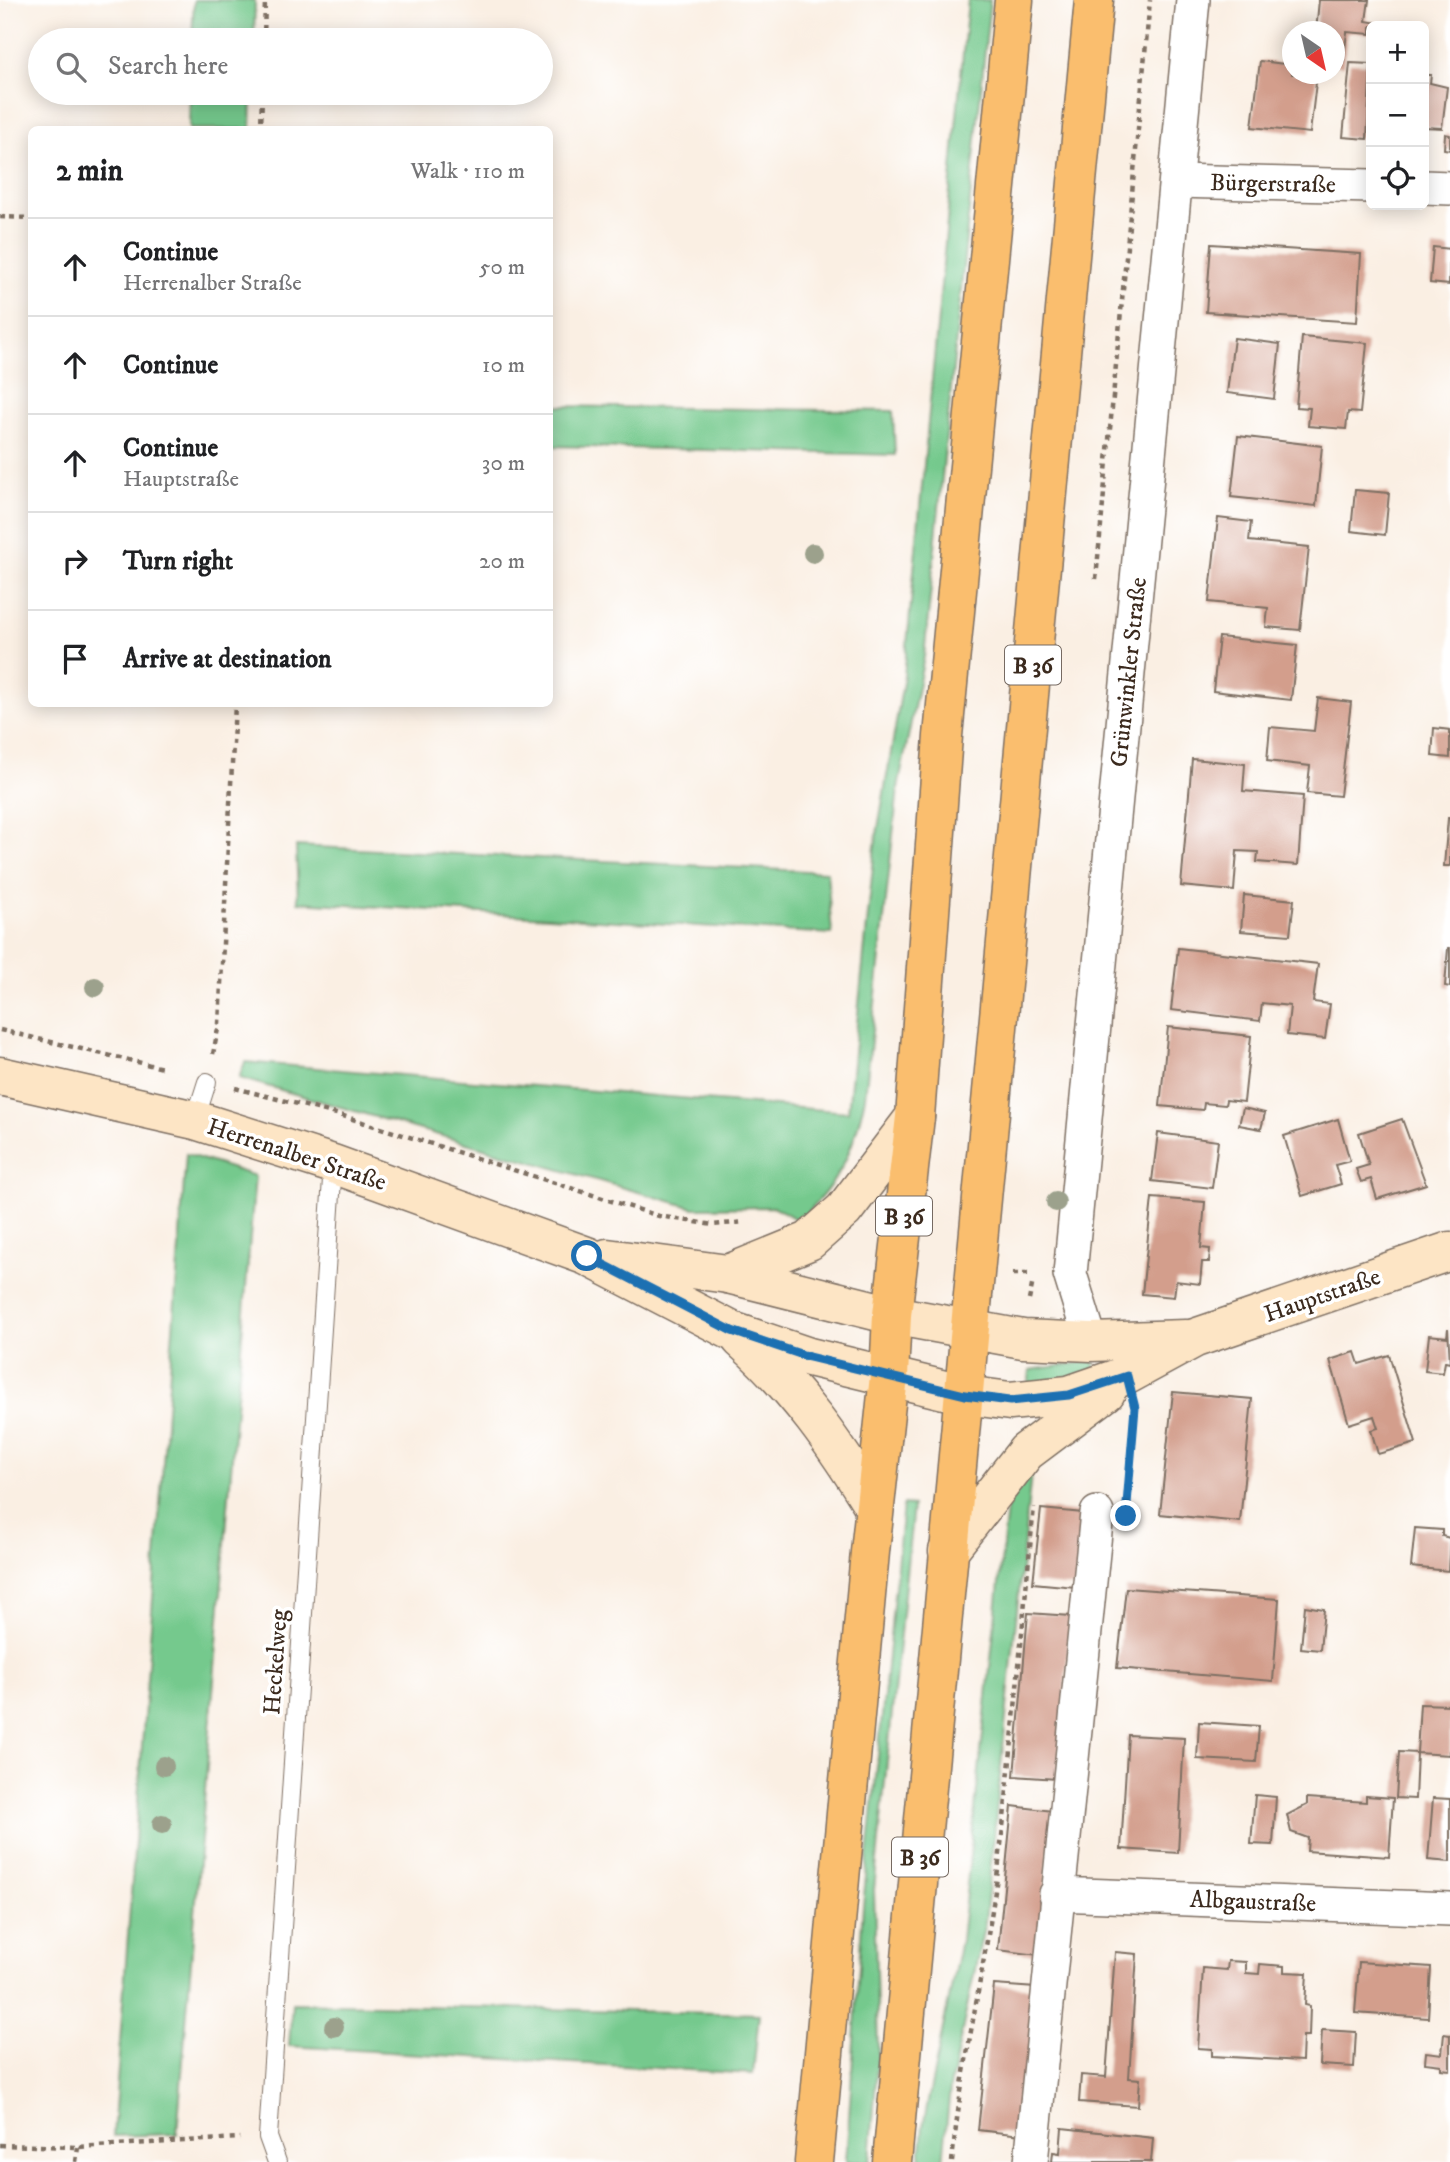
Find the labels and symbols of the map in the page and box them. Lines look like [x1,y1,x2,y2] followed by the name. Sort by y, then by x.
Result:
[1282,21,1345,84] north arrow
[1210,168,1336,200] street label: Bürgerstraße
[1104,576,1154,768] street label: Grünwinkler Straße
[1005,646,1061,684] road number: B 36
[203,1112,390,1198] street label: Herrenalber Straße
[876,1196,932,1236] road number: B 36
[571,1240,602,1271] route start
[1260,1262,1384,1330] street label: Hauptstraße
[1110,1500,1141,1531] route end
[257,1608,295,1716] street label: Heckelweg
[892,1838,948,1876] road number: B 36
[1189,1885,1317,1919] street label: Albgaustraße

